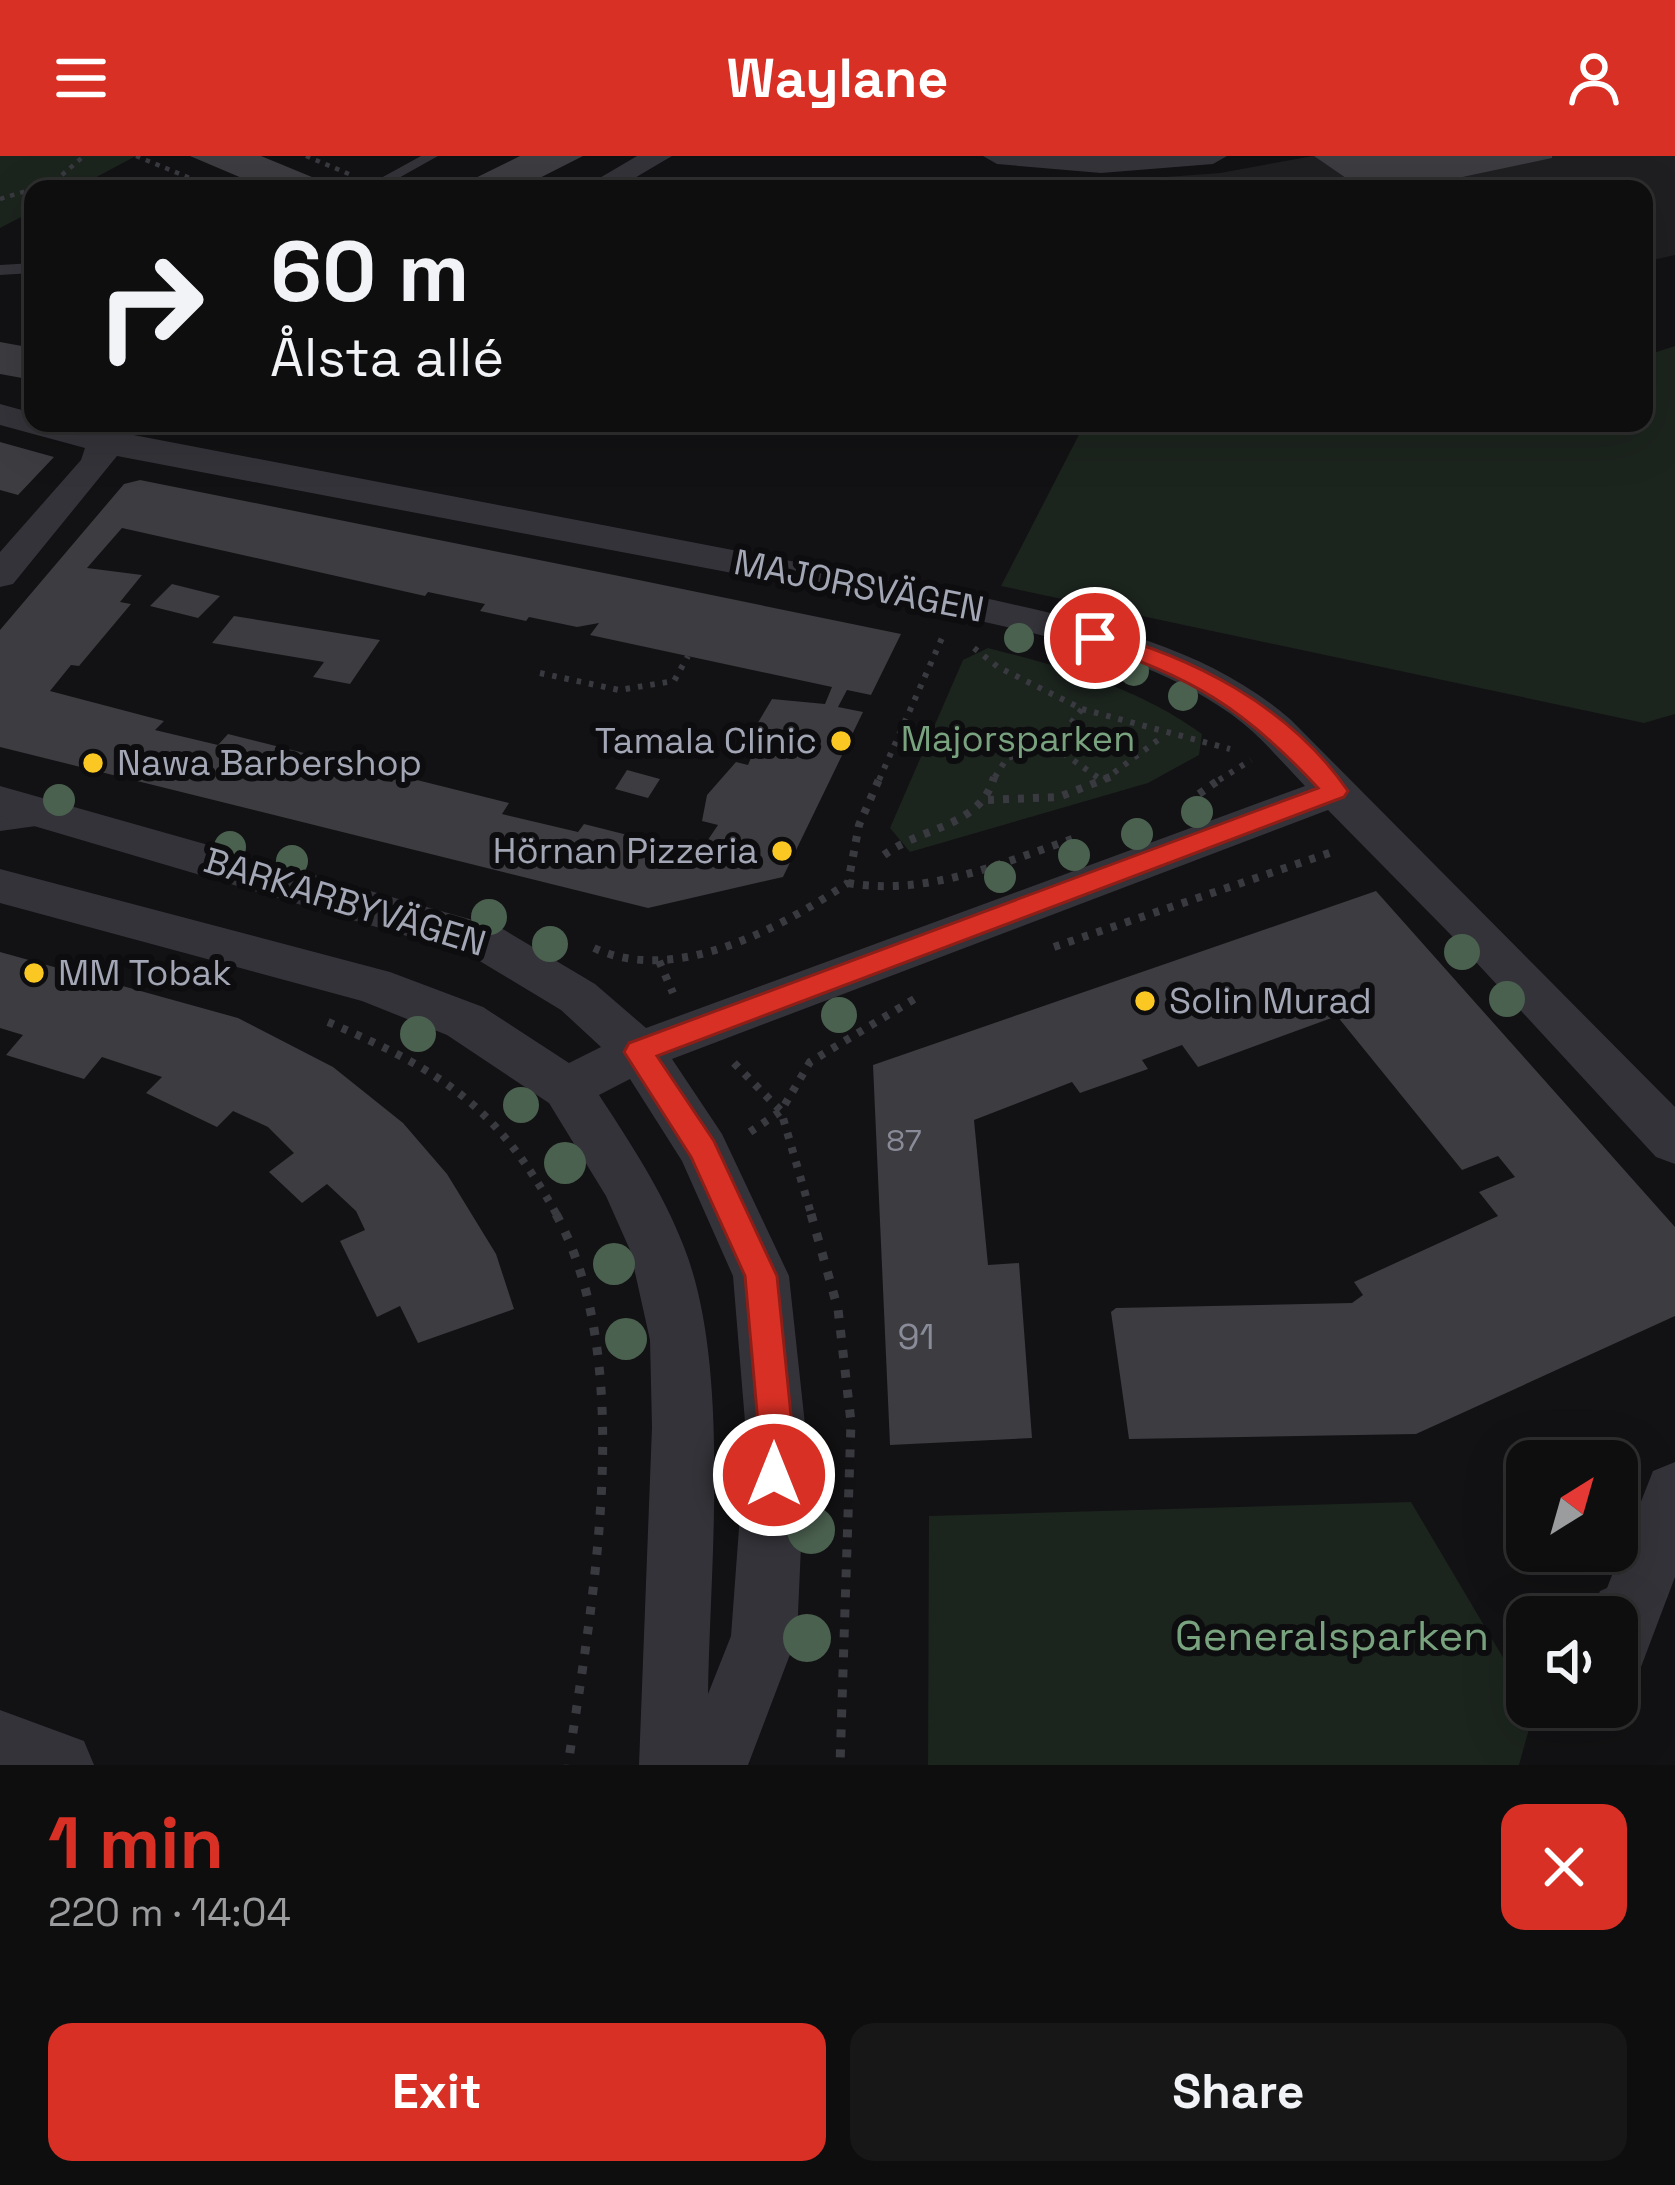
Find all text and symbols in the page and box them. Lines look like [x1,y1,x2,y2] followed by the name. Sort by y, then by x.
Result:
[727,44,948,113] text: Waylane
[48,45,114,111] icon: menu
[1561,45,1627,111] icon: person
[270,218,469,326] text: 60 m
[72,228,228,384] icon: right
[270,323,504,392] text: Ålsta allé
[730,539,988,633] street label: MAJORSVÄGEN
[1044,587,1146,689] pin
[1062,605,1128,671] icon: arrive
[901,716,1135,762] park label: Majorsparken
[595,718,817,764] place label: Tamala Clinic
[828,728,854,754] marker: Tamala Clinic
[117,740,422,786] place label: Nawa Barbershop
[80,750,106,776] marker: Nawa Barbershop
[493,828,758,874] place label: Hörnan Pizzeria
[199,837,491,967] street label: BARKARBYVÄGEN
[769,838,795,864] marker: Hörnan Pizzeria
[58,950,232,996] place label: MM Tobak
[21,960,47,986] marker: MM Tobak
[1169,978,1372,1024] place label: Solin Murad
[1132,988,1158,1014] marker: Solin Murad
[886,1121,922,1160] house number: 87
[897,1314,935,1360] house number: 91
[711,1412,837,1538] position arrow
[1506,1440,1638,1572] north arrow
[1506,1440,1638,1728] map controls
[1506,1596,1638,1728] button: sound
[1175,1609,1489,1662] park label: Generalsparken
[48,1797,224,1889] text: 1 min
[1501,1804,1627,1930] button: close
[48,1888,291,1937] text: 220 m · 14:04
[48,2023,826,2161] button: Exit
[850,2023,1627,2161] button: Share

